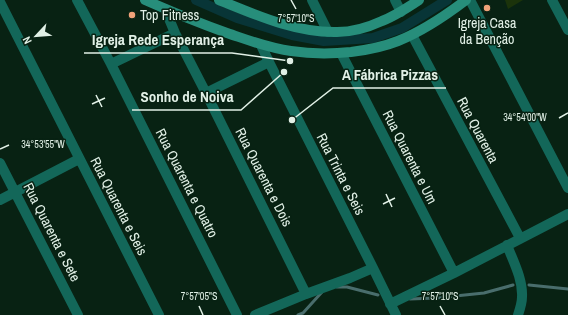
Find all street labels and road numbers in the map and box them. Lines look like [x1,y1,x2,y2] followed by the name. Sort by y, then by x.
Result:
[453,94,503,167] street label: Rua Quarenta
[379,107,441,207] street label: Rua Quarenta e Um
[152,125,222,241] street label: Rua Quarenta e Quatro
[231,125,297,230] street label: Rua Quarenta e Dois
[313,130,369,218] street label: Rua Trinta e Seis
[86,154,152,258] street label: Rua Quarenta e Seis
[19,180,85,284] street label: Rua Quarenta e Sete

